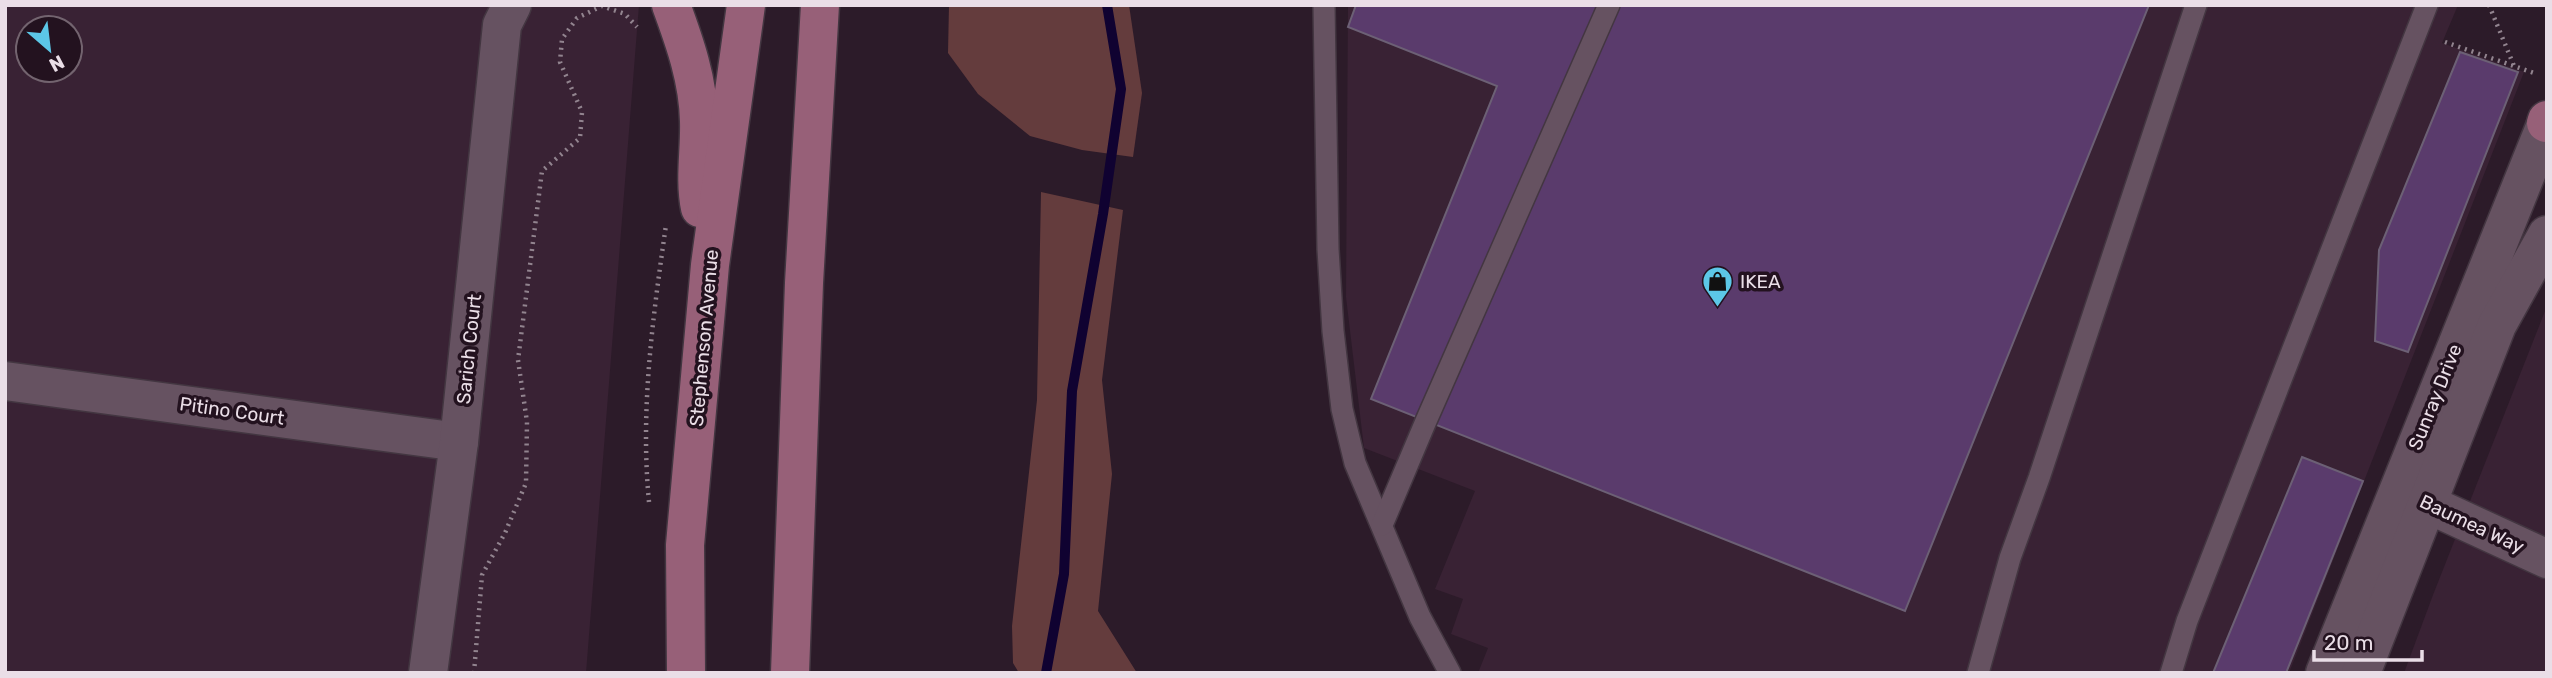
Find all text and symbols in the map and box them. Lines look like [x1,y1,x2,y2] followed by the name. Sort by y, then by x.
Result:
[14,14,84,84] north arrow
[45,50,68,77] text: N
[685,248,723,428] street label: Stephenson Avenue
[1700,264,1734,308] shop icon: IKEA
[1740,270,1781,293] place label: IKEA
[452,292,486,405] street label: Sarich Court
[2403,341,2467,453] street label: Sunray Drive
[178,392,286,430] street label: Pitino Court
[2416,490,2528,558] street label: Baumea Way
[2314,618,2422,662] scale bar
[2324,630,2373,655] text: 20 m

